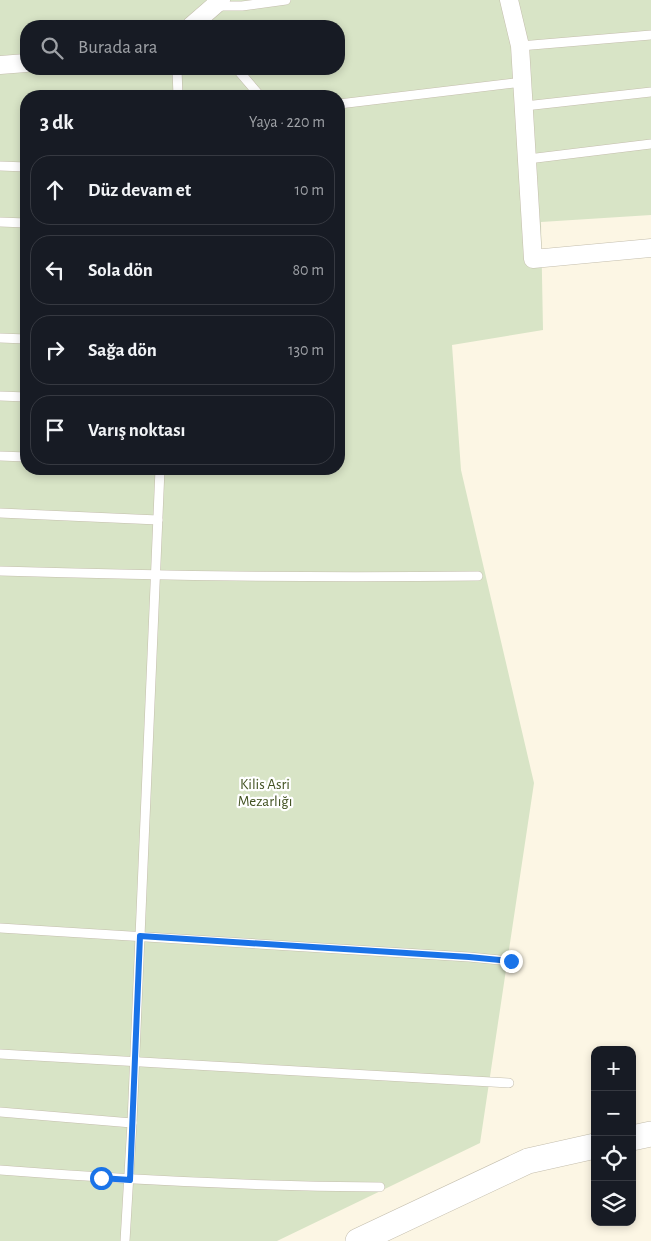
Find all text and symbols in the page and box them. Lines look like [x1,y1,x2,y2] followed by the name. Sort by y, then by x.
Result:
[20,20,345,75] search box
[38,34,66,62] icon: search
[78,38,157,57] text: Burada ara
[40,112,74,133] text: 3 dk
[249,114,325,130] text: Yaya · 220 m
[41,176,69,204] icon: ahead
[88,181,191,200] text: Düz devam et
[295,182,324,198] text: 10 m
[41,256,69,284] icon: left
[88,261,153,280] text: Sola dön
[293,262,324,278] text: 80 m
[41,336,69,364] icon: right
[88,341,157,360] text: Sağa dön
[288,342,324,358] text: 130 m
[41,416,69,444] icon: arrive
[88,421,186,440] text: Varış noktası
[238,777,292,809] park label: Kilis Asri Mezarlığı
[500,950,523,973] route end
[591,1046,636,1226] map controls
[591,1046,636,1091] button: +
[591,1091,636,1136] button: −
[591,1136,636,1181] button: locate
[90,1167,113,1190] route start
[591,1181,636,1226] button: layers

